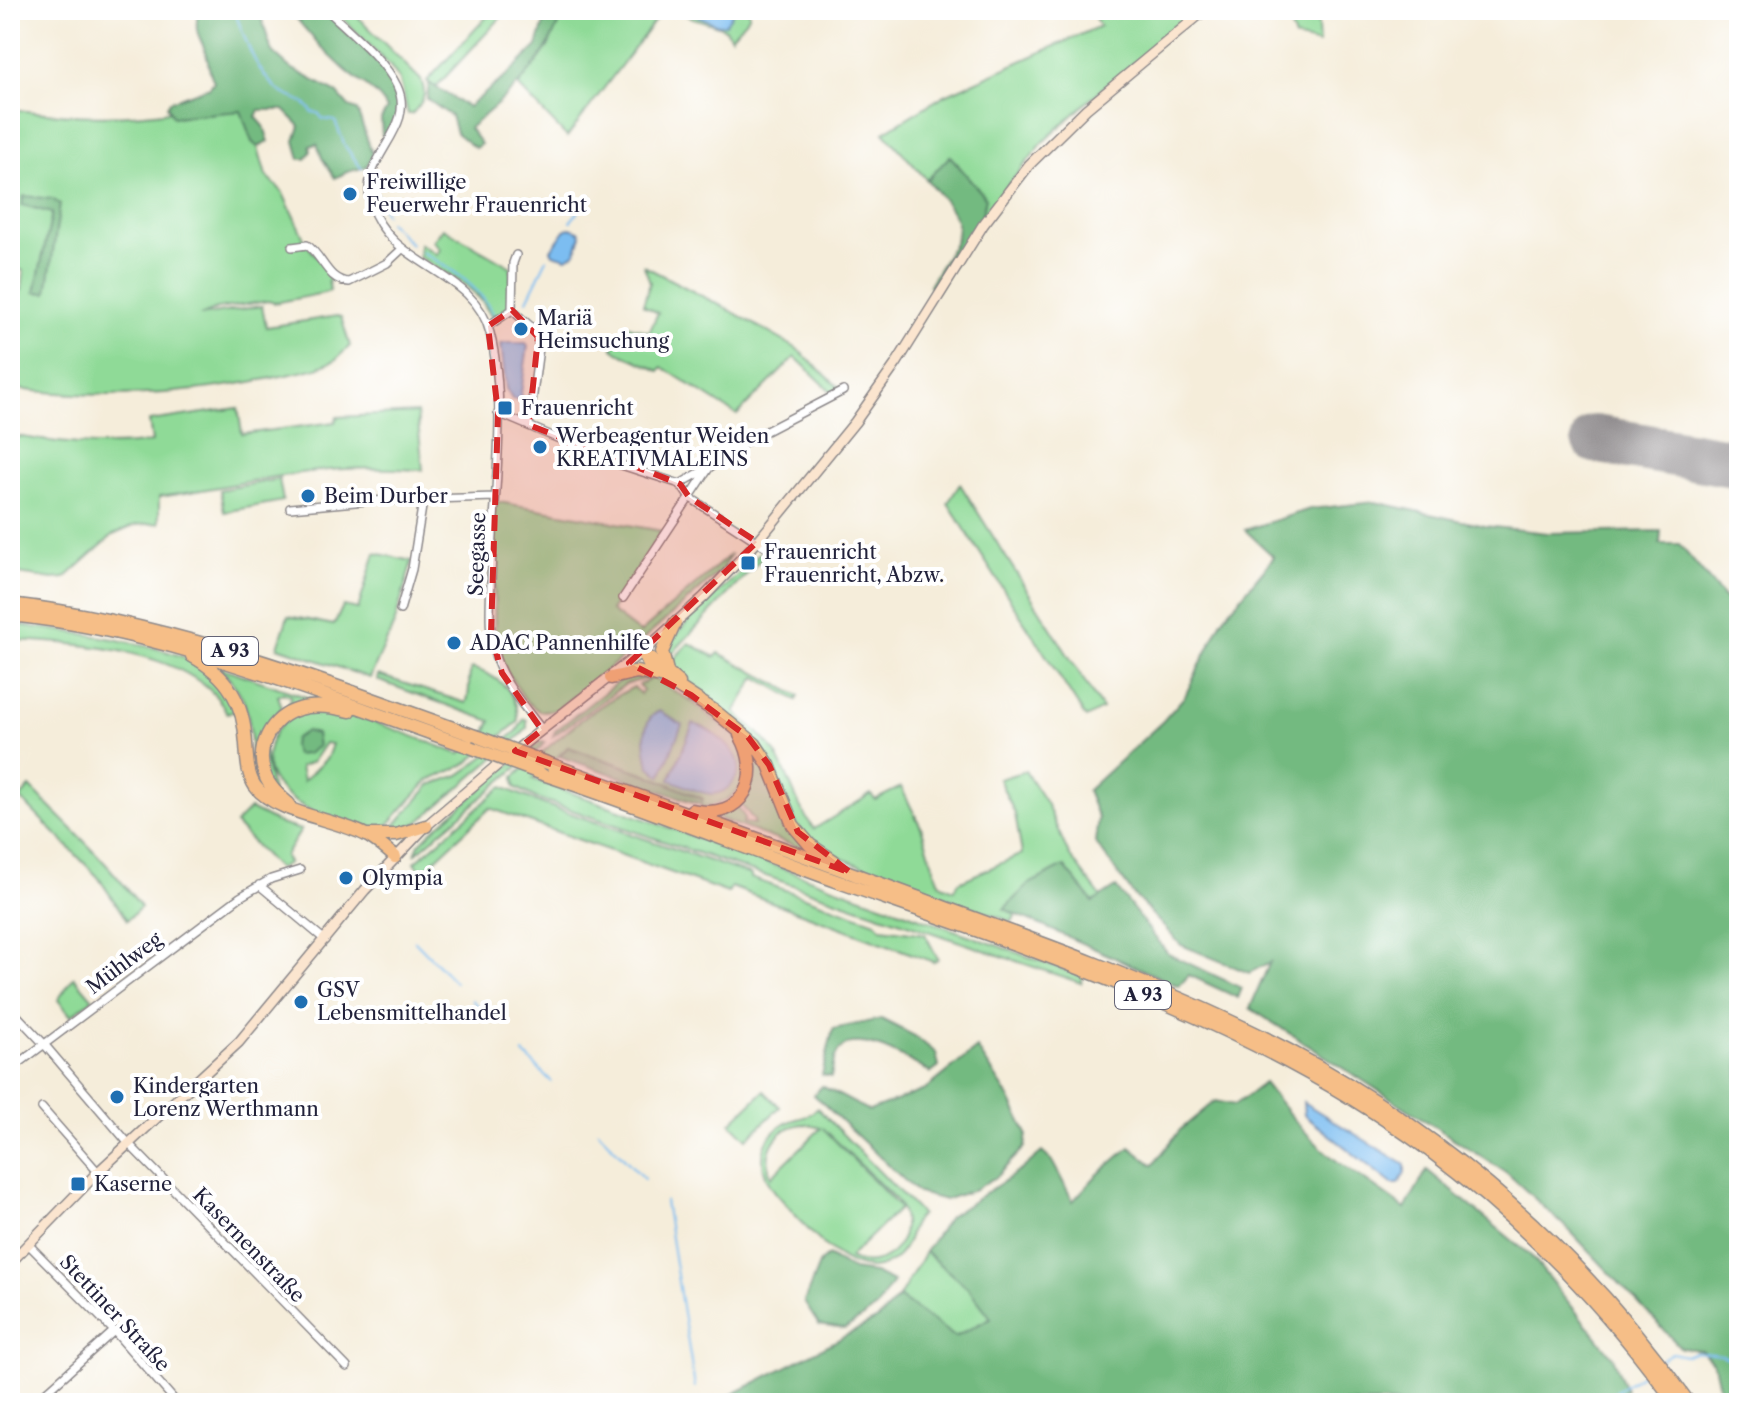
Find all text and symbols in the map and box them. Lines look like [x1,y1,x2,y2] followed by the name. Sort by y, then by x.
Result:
[366,170,587,217] place label: Freiwillige Feuerwehr Frauenricht
[341,185,359,203] marker: Freiwillige Feuerwehr Frauenricht
[537,306,669,353] place label: Mariä Heimsuchung
[512,320,530,338] marker: Mariä Heimsuchung
[521,396,633,420] place label: Frauenricht
[496,399,514,417] marker: Frauenricht
[555,424,770,471] place label: Werbeagentur Weiden KREATIVMALEINS
[531,438,549,456] marker: Werbeagentur Weiden KREATIVMALEINS
[324,484,448,508] place label: Beim Durber
[299,487,317,505] marker: Beim Durber
[464,512,490,596] street label: Seegasse
[764,540,944,587] place label: Frauenricht Frauenricht, Abzw.
[739,554,757,572] marker: Frauenricht Frauenricht, Abzw.
[469,631,650,655] place label: ADAC Pannenhilfe
[445,634,463,652] marker: ADAC Pannenhilfe
[202,637,258,665] road number: A 93
[362,866,443,890] place label: Olympia
[337,869,355,887] marker: Olympia
[82,927,167,999] street label: Mühlweg
[317,978,507,1025] place label: GSV Lebensmittelhandel
[1115,981,1171,1009] road number: A 93
[292,993,310,1011] marker: GSV Lebensmittelhandel
[133,1074,319,1121] place label: Kindergarten Lorenz Werthmann
[108,1088,126,1106] marker: Kindergarten Lorenz Werthmann
[94,1172,172,1196] place label: Kaserne
[69,1175,87,1193] marker: Kaserne
[188,1183,310,1307] street label: Kasernenstraße
[55,1250,175,1376] street label: Stettiner Straße

